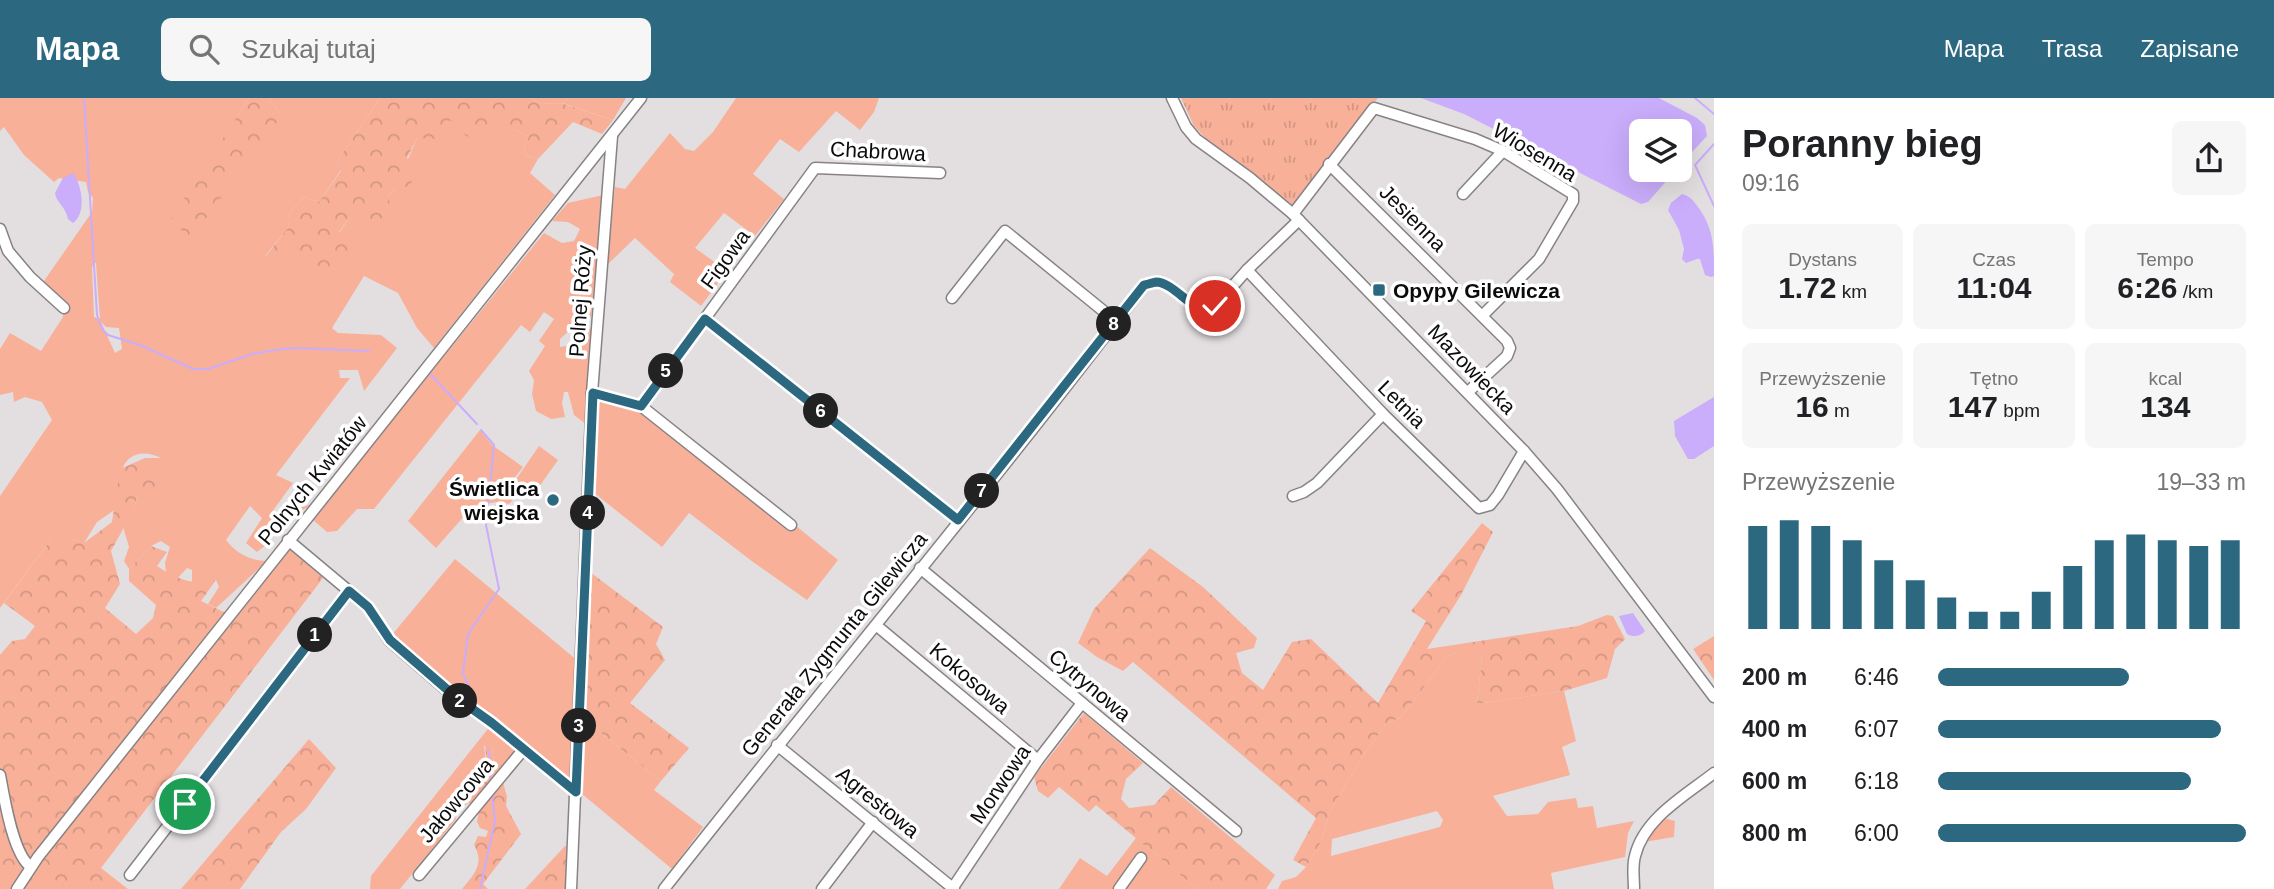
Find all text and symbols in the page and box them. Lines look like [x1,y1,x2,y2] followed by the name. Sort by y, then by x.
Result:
[161,18,651,81] search box
[35,30,119,67] text: Mapa
[185,30,223,68] icon: search
[241,34,376,64] text: Szukaj tutaj
[1944,35,2004,62] text: Mapa
[2042,35,2102,62] text: Trasa
[2140,35,2239,62] text: Zapisane
[1489,118,1581,186] street label: Wiosenna
[1629,119,1692,182] map controls
[1629,119,1692,182] button: layers
[2172,121,2246,195] button: share
[1742,123,1983,165] text: Poranny bieg
[830,137,927,165] street label: Chabrowa
[1742,170,1800,196] text: 09:16
[1375,180,1451,256] street label: Jesienna
[696,225,754,293] street label: Figowa
[565,244,595,358] street label: Polnej Róży
[1788,249,1857,270] text: Dystans
[1972,249,2016,270] text: Czas
[2137,249,2194,270] text: Tempo
[1778,271,1837,304] text: 1.72
[1956,271,2032,304] text: 11:04
[2117,271,2177,304] text: 6:26
[1185,276,1245,336] pin
[1393,279,1560,302] place label: Opypy Gilewicza
[1837,281,1867,302] text: km
[2177,281,2213,302] text: /km
[1371,282,1387,298] marker: Opypy Gilewicza
[1196,287,1234,325] icon: check
[1096,306,1132,342] pin: 8
[1108,313,1119,334] text: 8
[1424,319,1521,419] street label: Mazowiecka
[648,354,684,388] pin: 5
[660,360,671,381] text: 5
[1759,368,1886,389] text: Przewyższenie
[1970,368,2018,389] text: Tętno
[2148,368,2182,389] text: kcal
[1374,376,1431,433] street label: Letnia
[1795,390,1829,423] text: 16
[1948,390,1998,423] text: 147
[2140,390,2190,423] text: 134
[804,394,838,428] pin: 6
[815,400,826,421] text: 6
[1829,400,1850,421] text: m
[1998,400,2040,421] text: bpm
[253,410,371,549] street label: Polnych Kwiatów
[1742,469,1895,495] text: Przewyższenie
[2156,469,2246,495] text: 19–33 m
[964,474,1000,508] pin: 7
[449,477,539,524] place label: Świetlica wiejska
[976,480,987,501] text: 7
[545,492,561,508] marker: Świetlica wiejska
[570,496,606,530] pin: 4
[582,502,593,523] text: 4
[737,527,932,761] street label: Generała Zygmunta Gilewicza
[298,618,332,652] pin: 1
[309,624,320,645] text: 1
[925,638,1015,718] street label: Kokosowa
[1045,644,1136,726] street label: Cytrynowa
[1742,664,1807,690] text: 200 m
[1854,664,1899,690] text: 6:46
[442,684,477,718] pin: 2
[454,690,465,711] text: 2
[562,708,596,744] pin: 3
[573,715,584,736] text: 3
[1742,716,1807,742] text: 400 m
[1854,716,1899,742] text: 6:07
[965,740,1035,828] street label: Morwowa
[414,753,498,847] street label: Jałowcowa
[832,762,924,842] street label: Agrestowa
[1742,768,1807,794] text: 600 m
[1854,768,1899,794] text: 6:18
[155,774,215,834] pin
[166,785,204,823] icon: arrive
[1742,820,1807,846] text: 800 m
[1854,820,1899,846] text: 6:00

